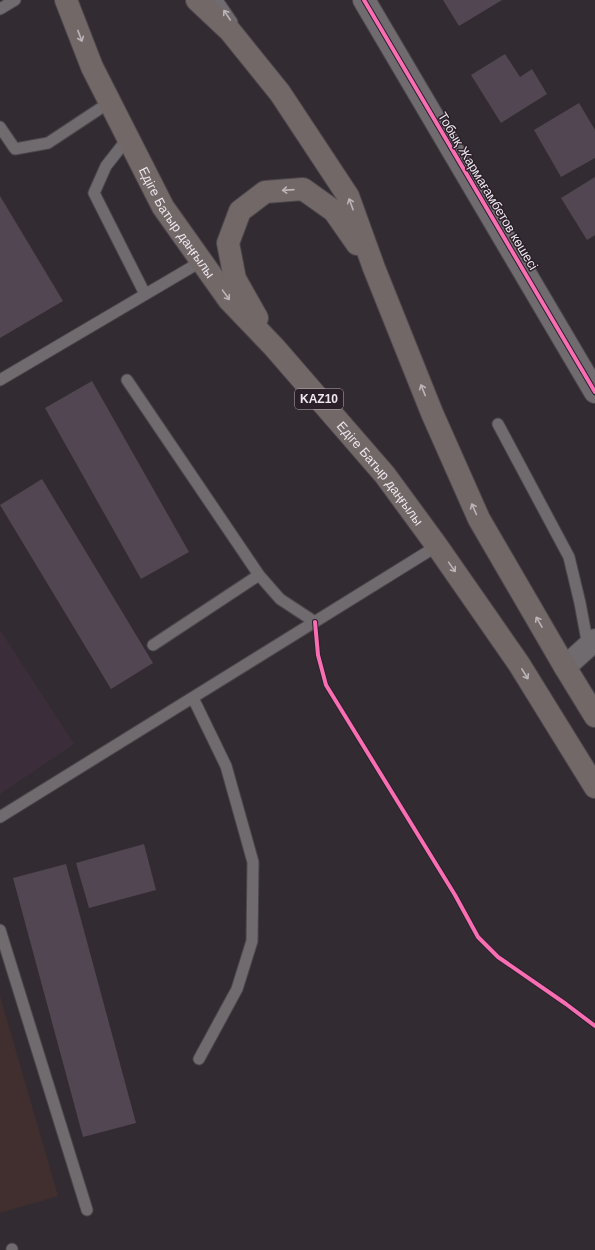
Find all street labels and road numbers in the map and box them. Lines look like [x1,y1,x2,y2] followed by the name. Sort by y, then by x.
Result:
[435,109,541,273] street label: Тобық Жармағамбетов көшесі
[136,164,218,280] street label: Едіге Батыр даңғылы
[295,389,343,409] road number: KAZ10
[334,418,427,528] street label: Едіге Батыр даңғылы

